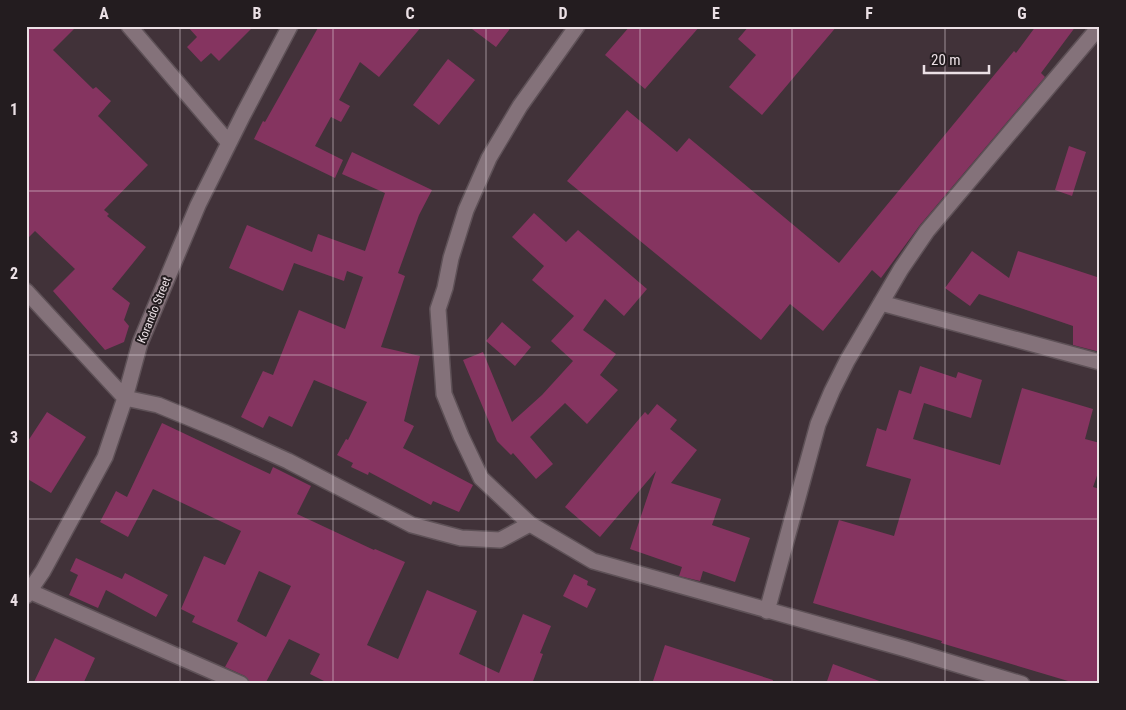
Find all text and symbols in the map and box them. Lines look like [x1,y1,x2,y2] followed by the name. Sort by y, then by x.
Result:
[99,4,109,23] text: A
[253,4,262,23] text: B
[405,4,415,23] text: C
[558,4,568,23] text: D
[712,4,720,23] text: E
[865,4,873,23] text: F
[1017,4,1027,23] text: G
[924,42,988,74] scale bar
[931,51,961,69] text: 20 m
[10,100,18,119] text: 1
[10,264,18,283] text: 2
[134,274,174,345] street label: Korando Street
[10,428,18,447] text: 3
[10,591,18,610] text: 4

